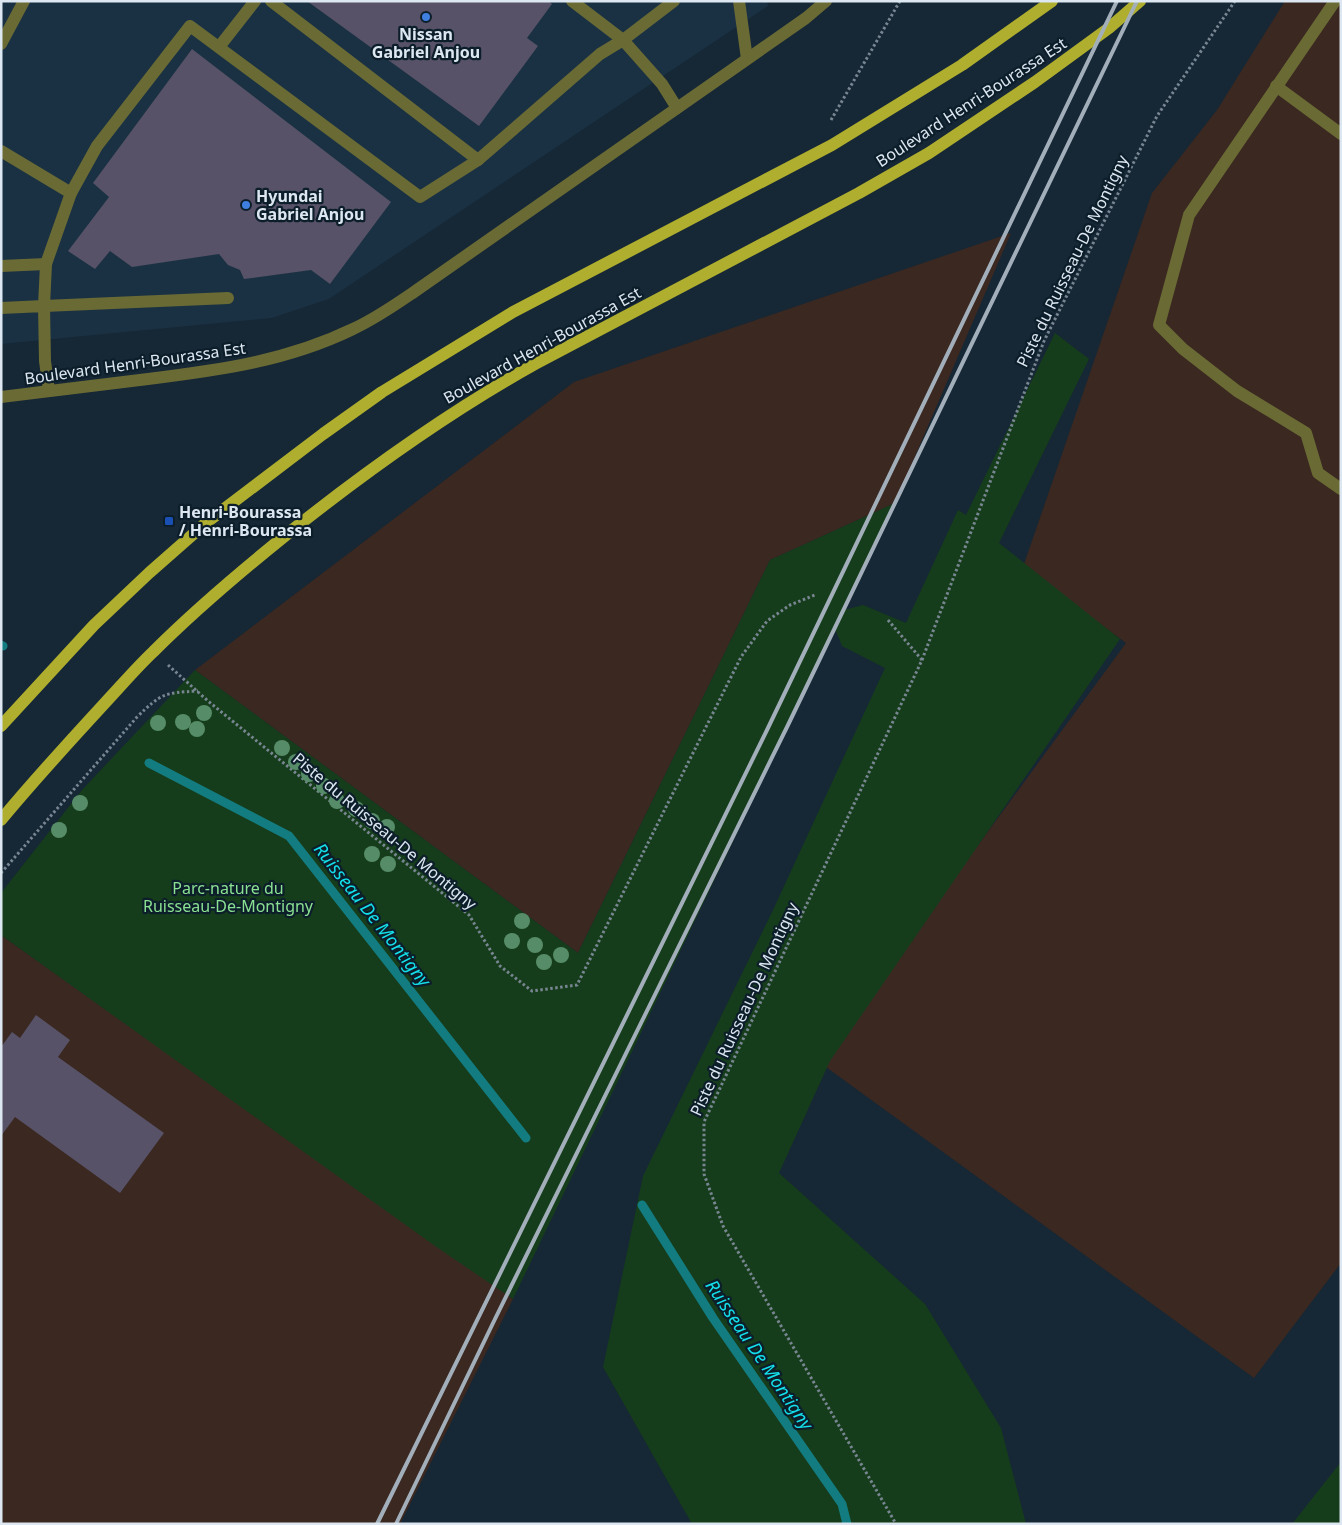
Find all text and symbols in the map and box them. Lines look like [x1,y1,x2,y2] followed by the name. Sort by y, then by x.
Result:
[420,11,432,23] marker: Nissan Gabriel Anjou
[372,23,480,63] place label: Nissan Gabriel Anjou
[872,32,1071,172] street label: Boulevard Henri-Bourassa Est
[1011,151,1133,371] street label: Piste du Ruisseau-De Montigny
[256,185,364,225] place label: Hyundai Gabriel Anjou
[240,199,252,211] marker: Hyundai Gabriel Anjou
[439,281,645,409] street label: Boulevard Henri-Bourassa Est
[23,337,247,389] street label: Boulevard Henri-Bourassa Est
[179,501,312,541] place label: Henri-Bourassa / Henri-Bourassa
[163,515,175,527] marker: Henri-Bourassa / Henri-Bourassa
[289,748,482,915] street label: Piste du Ruisseau-De Montigny
[309,837,438,993] water label: Ruisseau De Montigny
[143,877,314,917] park label: Parc-nature du Ruisseau-De-Montigny
[685,898,804,1119] street label: Piste du Ruisseau-De Montigny
[701,1275,820,1436] water label: Ruisseau De Montigny

